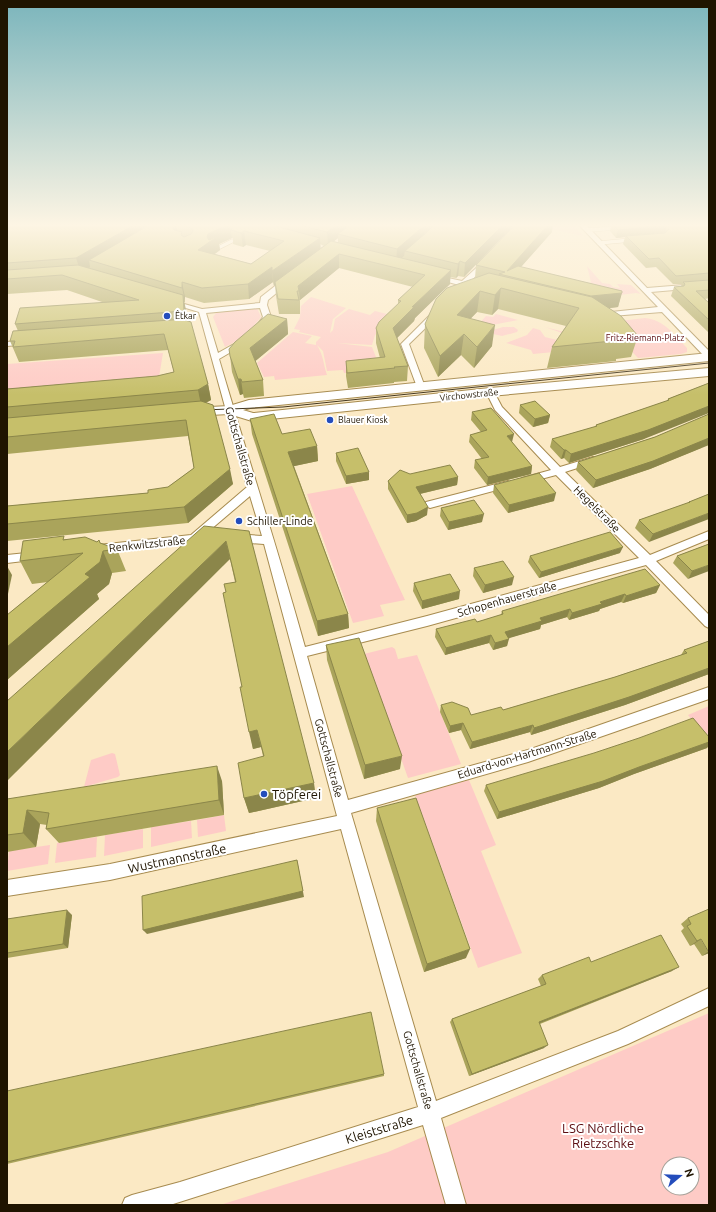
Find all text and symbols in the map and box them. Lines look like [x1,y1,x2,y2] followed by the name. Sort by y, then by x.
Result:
[175,309,197,321] place label: Êtkar
[162,311,172,321] marker: Êtkar
[606,333,684,343] park label: Fritz-Riemann-Platz
[439,387,499,403] street label: Virchowstraße
[223,405,257,487] street label: Gottschallstraße
[325,415,335,425] marker: Blauer Kiosk
[338,415,388,425] place label: Blauer Kiosk
[571,483,623,535] street label: Hegelstraße
[247,515,313,527] place label: Schiller-Linde
[234,516,244,526] marker: Schiller-Linde
[108,534,186,554] street label: Renkwitzstraße
[456,579,558,619] street label: Schopenhauerstraße
[313,717,345,799] street label: Gottschallstraße
[456,727,598,781] street label: Eduard-von-Hartmann-Straße
[272,787,321,801] place label: Töpferei
[259,789,269,799] marker: Töpferei
[127,841,227,875] street label: Wustmannstraße
[401,1029,435,1111] street label: Gottschallstraße
[344,1112,414,1146] street label: Kleiststraße
[562,1121,644,1150] park label: LSG Nördliche Rietzschke
[660,1156,700,1196] north arrow
[682,1167,696,1179] text: N

